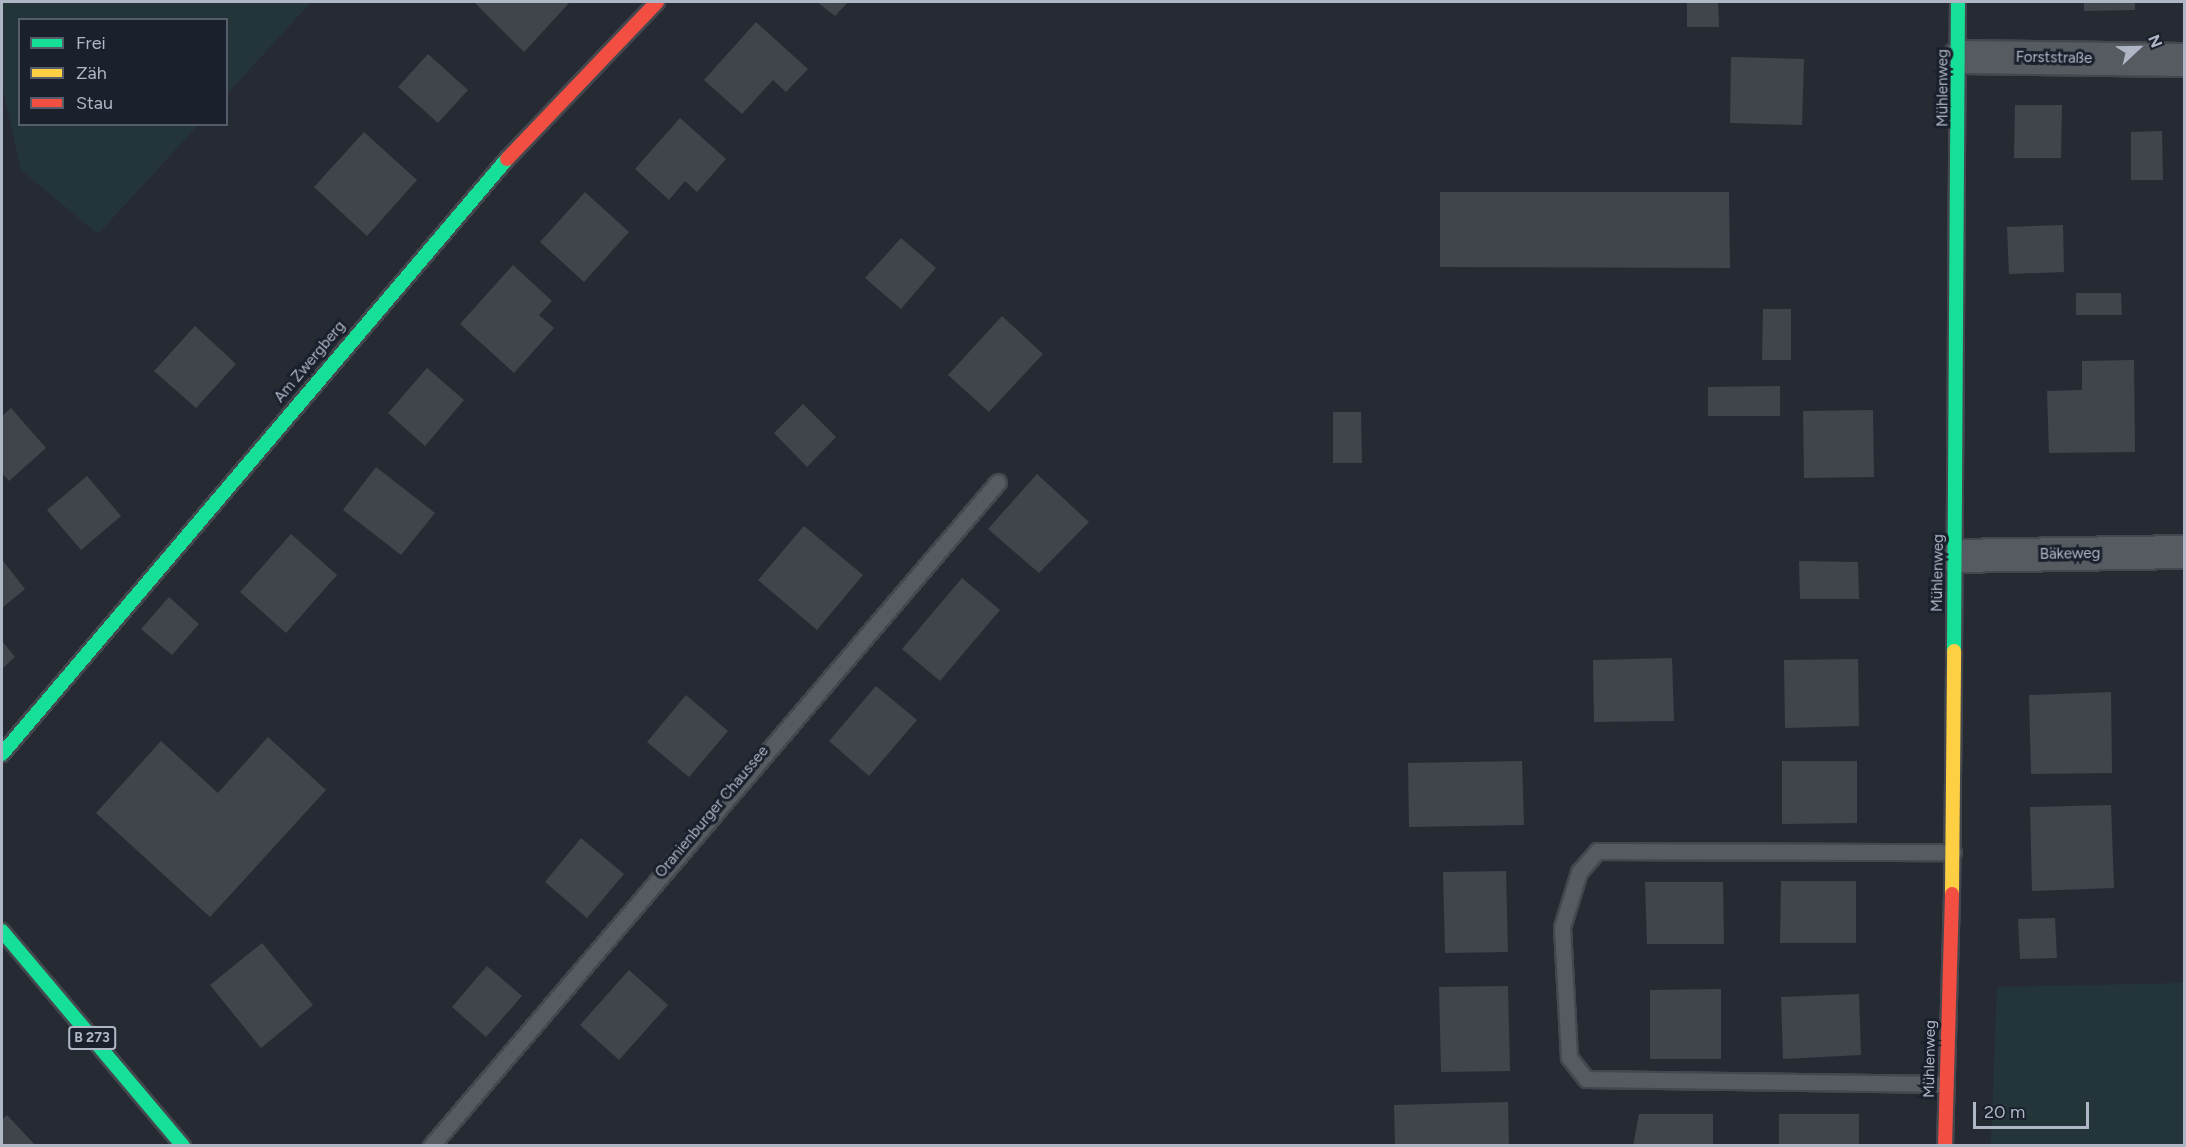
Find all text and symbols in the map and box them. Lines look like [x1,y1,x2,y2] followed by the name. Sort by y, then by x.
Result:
[18,18,228,126] legend
[2108,18,2168,78] north arrow
[76,32,106,54] text: Frei
[2144,32,2166,50] text: N
[2016,48,2092,68] street label: Forststraße
[1934,49,1952,127] street label: Mühlenweg
[76,62,107,84] text: Zäh
[76,92,113,114] text: Stau
[271,318,349,406] street label: Am Zwergberg
[1928,534,1948,612] street label: Mühlenweg
[2040,544,2100,564] street label: Bäkeweg
[652,743,772,881] street label: Oranienburger Chaussee
[1920,1020,1940,1098] street label: Mühlenweg
[68,1027,116,1049] road number: B 273
[1976,1090,2092,1128] scale bar
[1984,1101,2025,1123] text: 20 m

